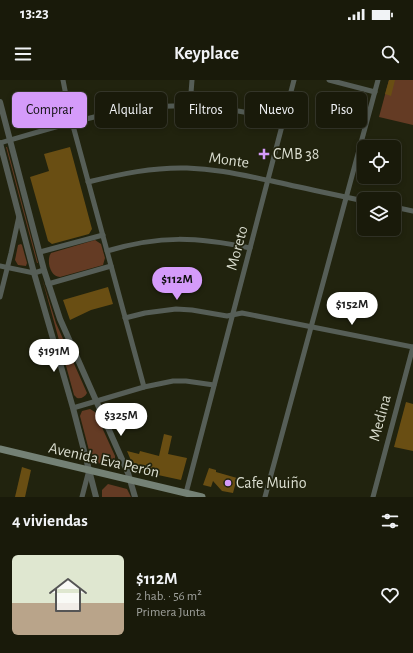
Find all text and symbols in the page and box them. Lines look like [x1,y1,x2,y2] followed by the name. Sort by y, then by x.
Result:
[20,6,49,21] text: 13:23
[12,43,34,65] icon: menu
[379,43,401,65] icon: search
[174,45,239,63] text: Keyplace
[12,92,87,128] chip: Comprar
[95,92,167,128] chip: Alquilar
[175,92,237,128] chip: Filtros
[245,92,308,128] chip: Nuevo
[316,92,367,128] chip: Piso
[357,140,401,236] map controls
[357,140,401,184] button: locate
[273,146,319,162] place label: CMB 38
[258,148,270,160] marker: CMB 38
[208,149,250,171] street label: Monte
[357,192,401,236] button: layers
[223,224,251,272] street label: Moreto
[149,267,205,301] pin: $112M
[161,273,193,286] text: $112M
[324,292,380,326] pin: $152M
[336,298,368,311] text: $152M
[26,339,82,373] pin: $191M
[38,345,70,358] text: $191M
[366,393,394,443] street label: Medina
[93,403,149,437] pin: $325M
[104,409,138,422] text: $325M
[47,439,161,481] street label: Avenida Eva Perón
[236,475,307,491] place label: Cafe Muiño
[223,478,233,488] marker: Cafe Muiño
[379,510,401,532] icon: filters
[12,512,88,529] text: 4 viviendas
[136,570,177,587] text: $112M
[44,571,92,619] icon: home
[379,584,401,606] icon: heart
[136,590,202,603] text: 2 hab. · 56 m²
[136,606,206,619] text: Primera Junta

